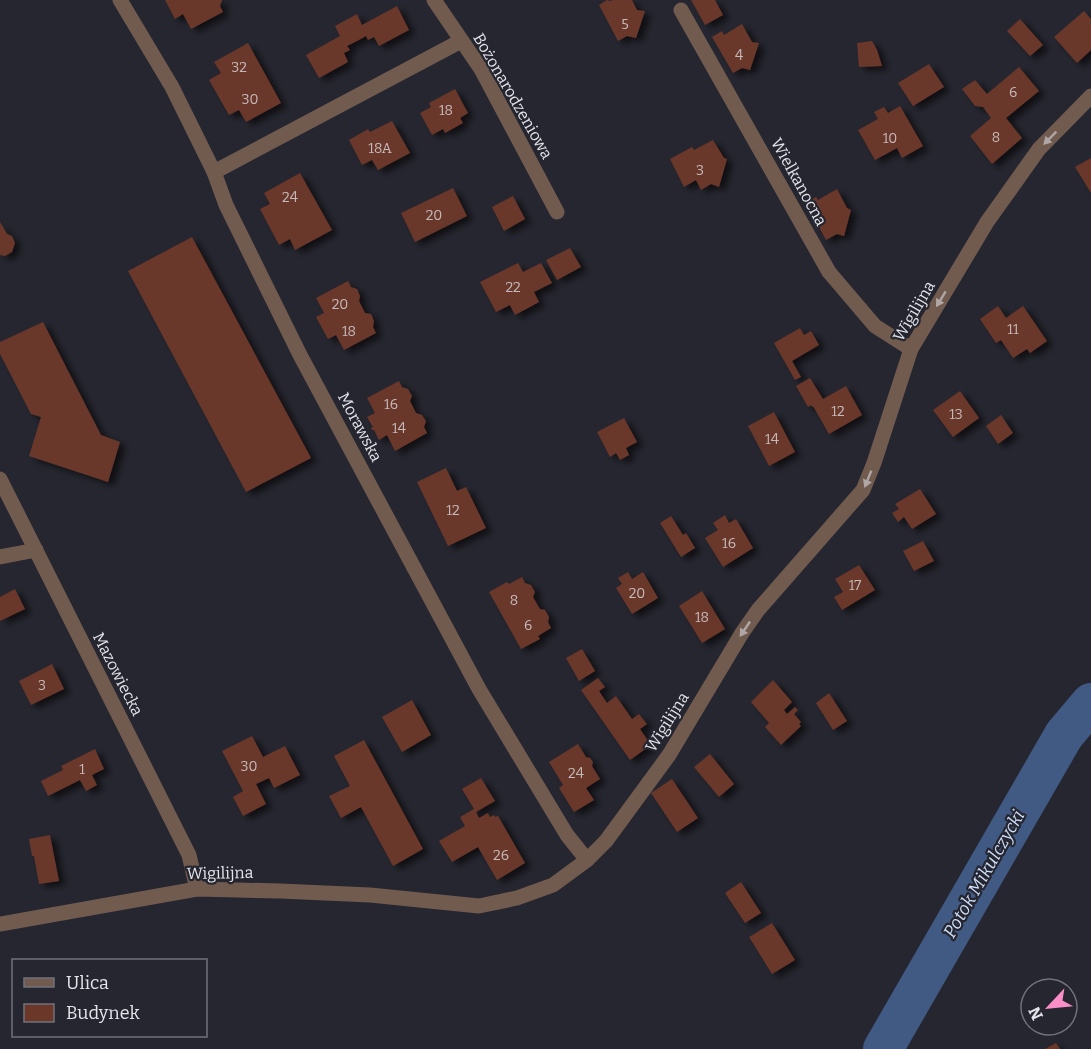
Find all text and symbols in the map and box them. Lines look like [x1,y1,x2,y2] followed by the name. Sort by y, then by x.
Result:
[621,16,629,33] house number: 5
[469,30,557,162] street label: Bożonarodzeniowa
[735,47,743,64] house number: 4
[231,59,247,76] house number: 32
[1009,84,1017,101] house number: 6
[242,91,258,108] house number: 30
[439,102,453,119] house number: 18
[992,129,1000,146] house number: 8
[883,130,897,147] house number: 10
[1043,130,1057,145] one-way arrow
[767,135,831,229] street label: Wielkanocna
[368,140,392,157] house number: 18A
[696,162,704,179] house number: 3
[282,189,298,206] house number: 24
[426,207,442,224] house number: 20
[889,277,939,345] street label: Wigilijna
[505,279,521,296] house number: 22
[936,291,947,307] one-way arrow
[332,296,348,313] house number: 20
[1007,321,1019,338] house number: 11
[342,323,356,340] house number: 18
[334,389,386,465] street label: Morawska
[384,396,398,413] house number: 16
[831,403,845,420] house number: 12
[949,406,963,423] house number: 13
[392,420,406,437] house number: 14
[765,431,779,448] house number: 14
[863,470,873,488] one-way arrow
[446,502,460,519] house number: 12
[722,535,736,552] house number: 16
[849,577,861,594] house number: 17
[629,585,645,602] house number: 20
[510,592,518,609] house number: 8
[695,609,709,626] house number: 18
[524,617,532,634] house number: 6
[740,621,751,637] one-way arrow
[89,629,147,719] street label: Mazowiecka
[38,677,46,694] house number: 3
[641,689,693,755] street label: Wigilijna
[241,758,257,775] house number: 30
[79,761,85,778] house number: 1
[568,765,584,782] house number: 24
[939,806,1029,942] water label: Potok Mikulczycki
[493,847,509,864] house number: 26
[187,863,254,883] street label: Wigilijna
[12,959,207,1037] legend
[66,972,109,994] text: Ulica
[1019,977,1079,1037] north arrow
[66,1002,141,1024] text: Budynek
[1025,1004,1047,1023] text: N

